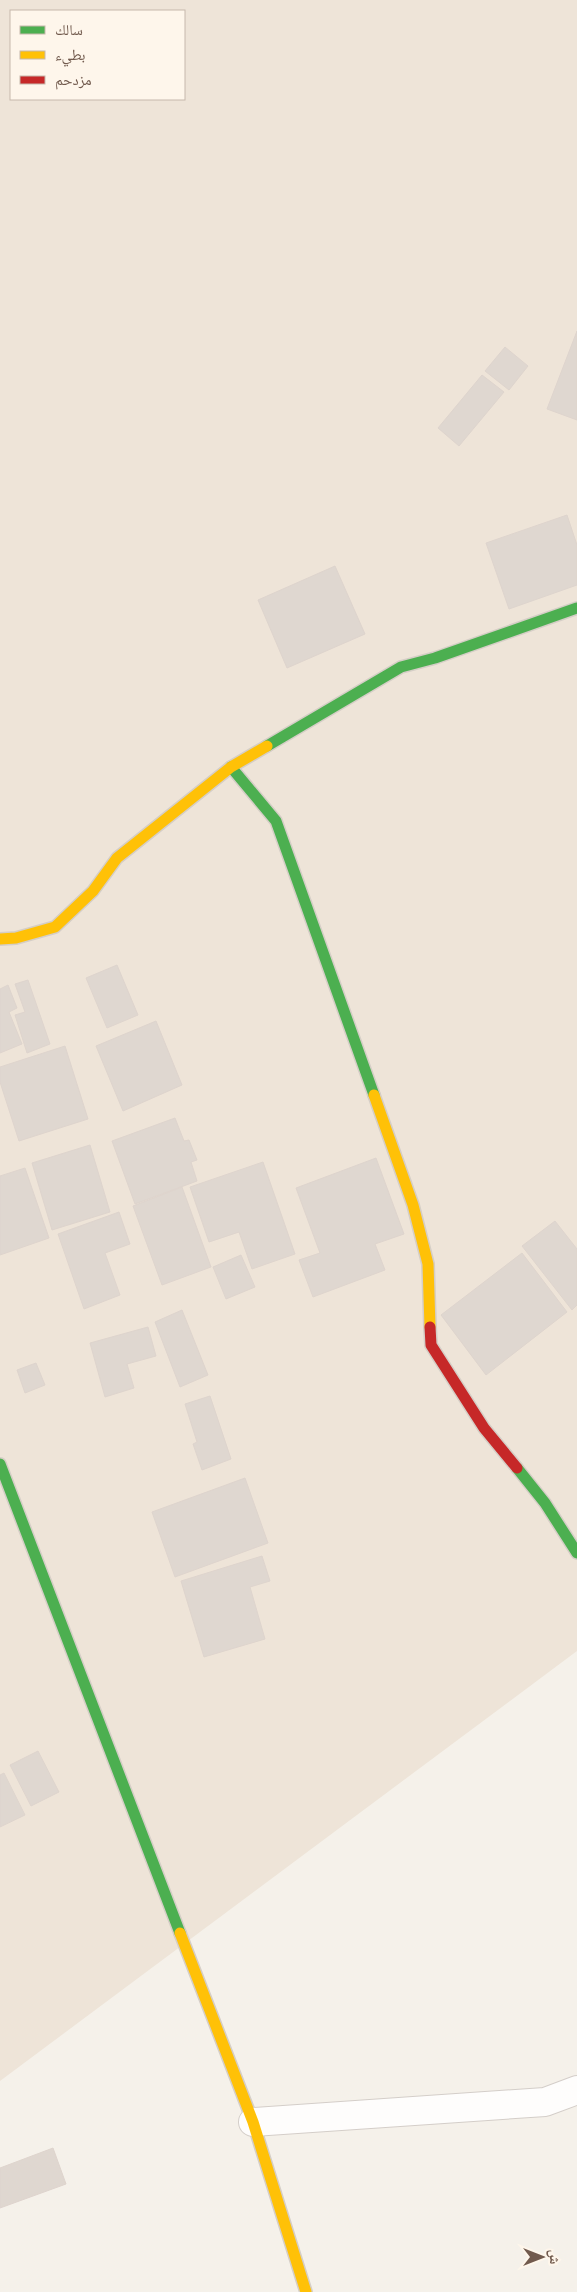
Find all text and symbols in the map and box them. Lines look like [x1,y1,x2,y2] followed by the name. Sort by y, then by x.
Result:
[10,10,185,100] legend
[55,21,83,38] text: سالك
[55,46,85,67] text: بطيء
[55,71,92,90] text: مزدحم
[517,2232,567,2282] north arrow
[546,2250,563,2265] text: ش

